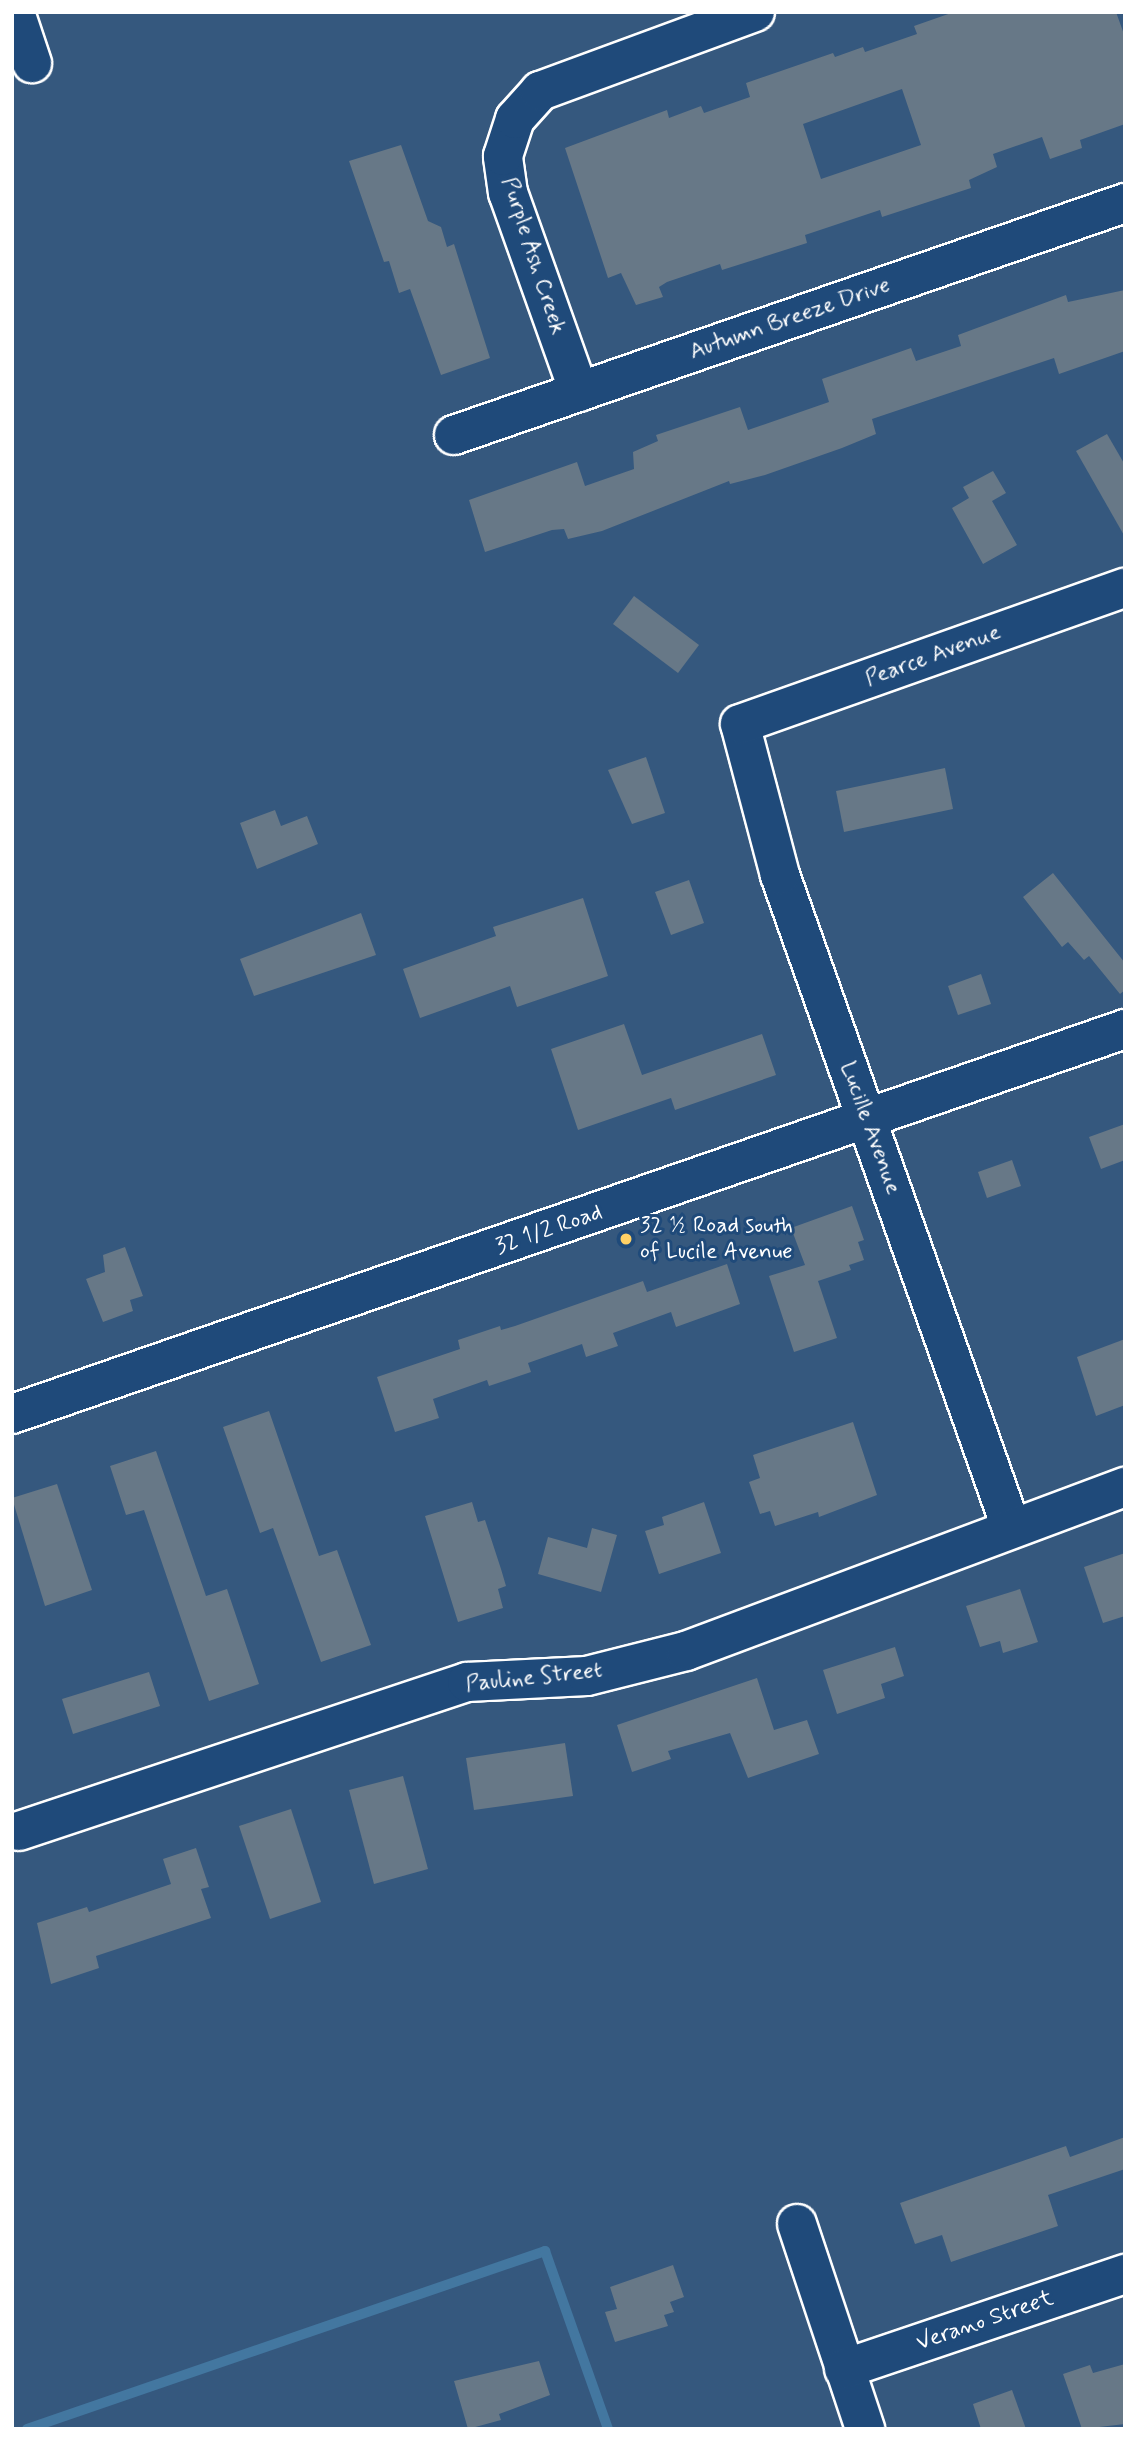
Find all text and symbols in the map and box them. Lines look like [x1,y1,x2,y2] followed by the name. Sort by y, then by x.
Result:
[495,174,571,338] street label: Purple Ash Creek
[688,272,892,366] street label: Autumn Breeze Drive
[862,619,1004,693] street label: Pearce Avenue
[833,1058,907,1198] street label: Lucille Avenue
[491,1199,607,1261] street label: 32 1/2 Road
[640,1212,799,1266] place label: 32 ½ Road south of Lucile Avenue
[618,1231,634,1247] marker: 32 ½ Road south of Lucile Avenue
[462,1657,606,1699] street label: Pauline Street
[913,2285,1057,2357] street label: Verano Street

